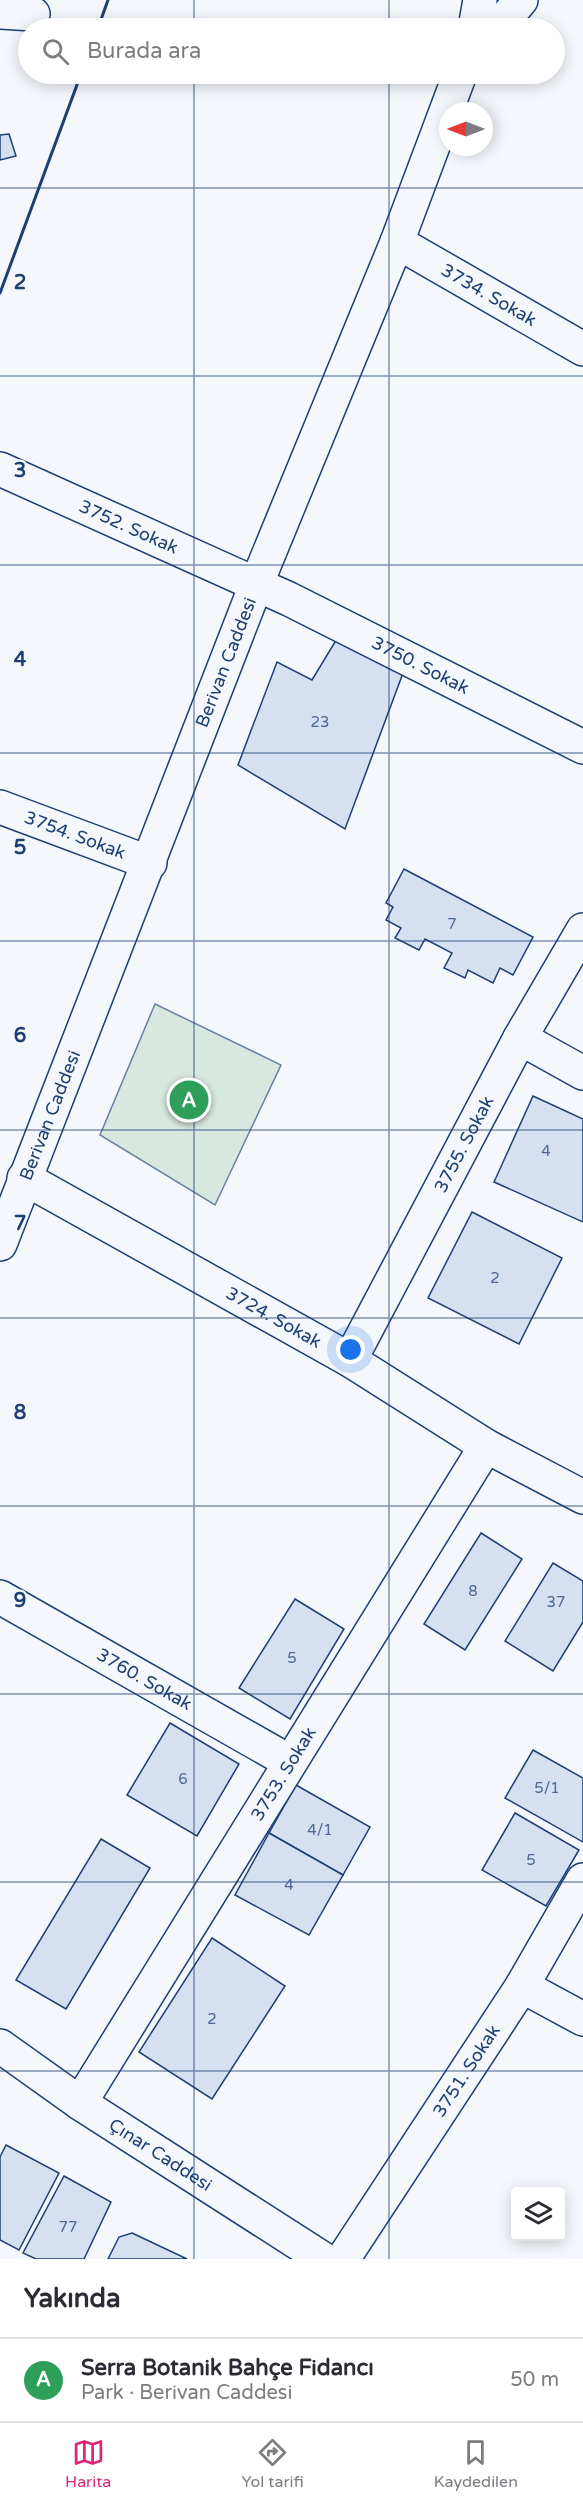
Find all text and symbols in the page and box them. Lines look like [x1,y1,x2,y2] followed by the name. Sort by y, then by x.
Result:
[18,18,565,84] search box
[39,35,72,68] icon: search
[87,38,201,64] text: Burada ara
[439,102,493,156] north arrow
[437,259,541,331] street label: 3734. Sokak
[14,271,26,295] text: 2
[14,459,26,483] text: 3
[76,495,182,559] street label: 3752. Sokak
[191,594,261,731] street label: Berivan Caddesi
[368,631,473,699] street label: 3750. Sokak
[14,648,27,672] text: 4
[311,713,329,731] house number: 23
[21,806,129,864] street label: 3754. Sokak
[14,836,26,860] text: 5
[447,915,457,933] house number: 7
[14,1024,26,1048] text: 6
[15,1047,85,1184] street label: Berivan Caddesi
[170,1078,208,1122] pin: A
[429,1092,498,1196] street label: 3755. Sokak
[541,1142,551,1160] house number: 4
[14,1212,26,1236] text: 7
[490,1269,500,1287] house number: 2
[222,1282,326,1353] street label: 3724. Sokak
[336,1335,365,1364] your location
[14,1401,26,1425] text: 8
[468,1582,478,1600] house number: 8
[14,1589,26,1613] text: 9
[547,1593,565,1611] house number: 37
[93,1643,196,1715] street label: 3760. Sokak
[287,1649,297,1667] house number: 5
[246,1723,321,1825] street label: 3753. Sokak
[178,1770,188,1788] house number: 6
[534,1779,560,1797] house number: 5/1
[307,1821,333,1839] house number: 4/1
[526,1851,536,1869] house number: 5
[284,1876,294,1894] house number: 4
[207,2010,217,2028] house number: 2
[428,2020,505,2121] street label: 3751. Sokak
[105,2114,216,2196] street label: Çınar Caddesi
[511,2187,565,2241] map controls
[511,2187,565,2241] button: layers
[59,2218,77,2236] house number: 77
[24,2283,121,2314] text: Yakında
[81,2355,374,2381] text: Serra Botanik Bahçe Fidancı
[36,2368,51,2392] text: A
[510,2368,559,2392] text: 50 m
[81,2381,292,2405] text: Park · Berivan Caddesi
[65,2436,111,2492] tab: Harita
[241,2436,304,2492] tab: Yol tarifi
[434,2436,518,2492] tab: Kaydedilen

